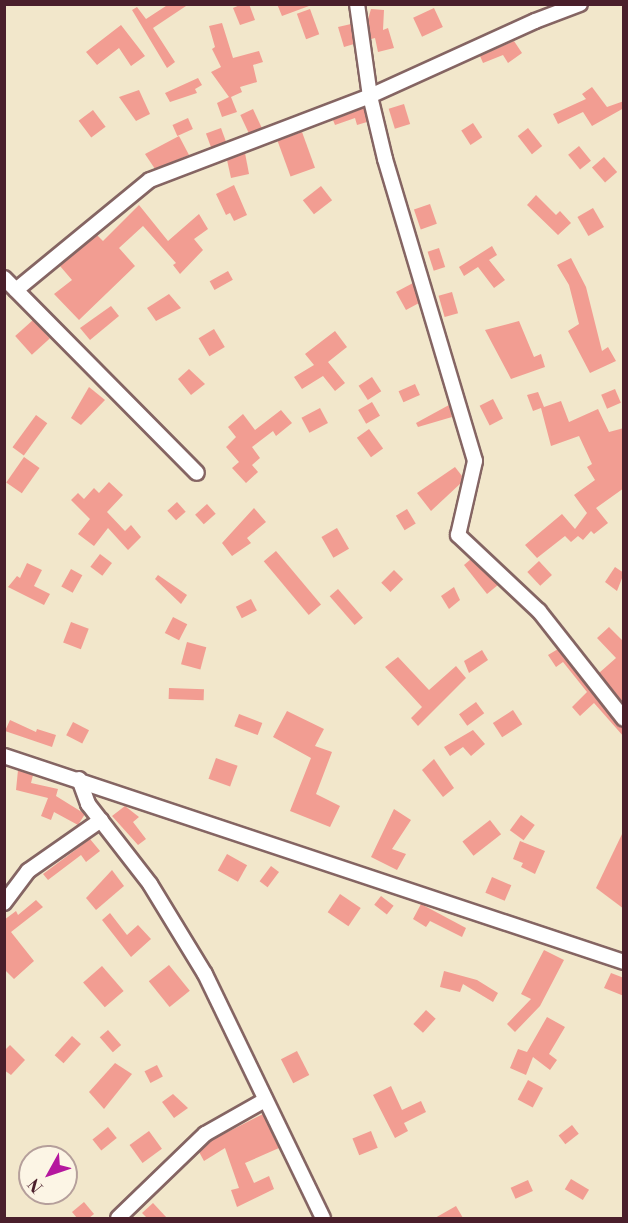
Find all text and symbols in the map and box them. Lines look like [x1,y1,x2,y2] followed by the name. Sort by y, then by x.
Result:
[18,1145,78,1205] north arrow
[24,1174,47,1197] text: N

